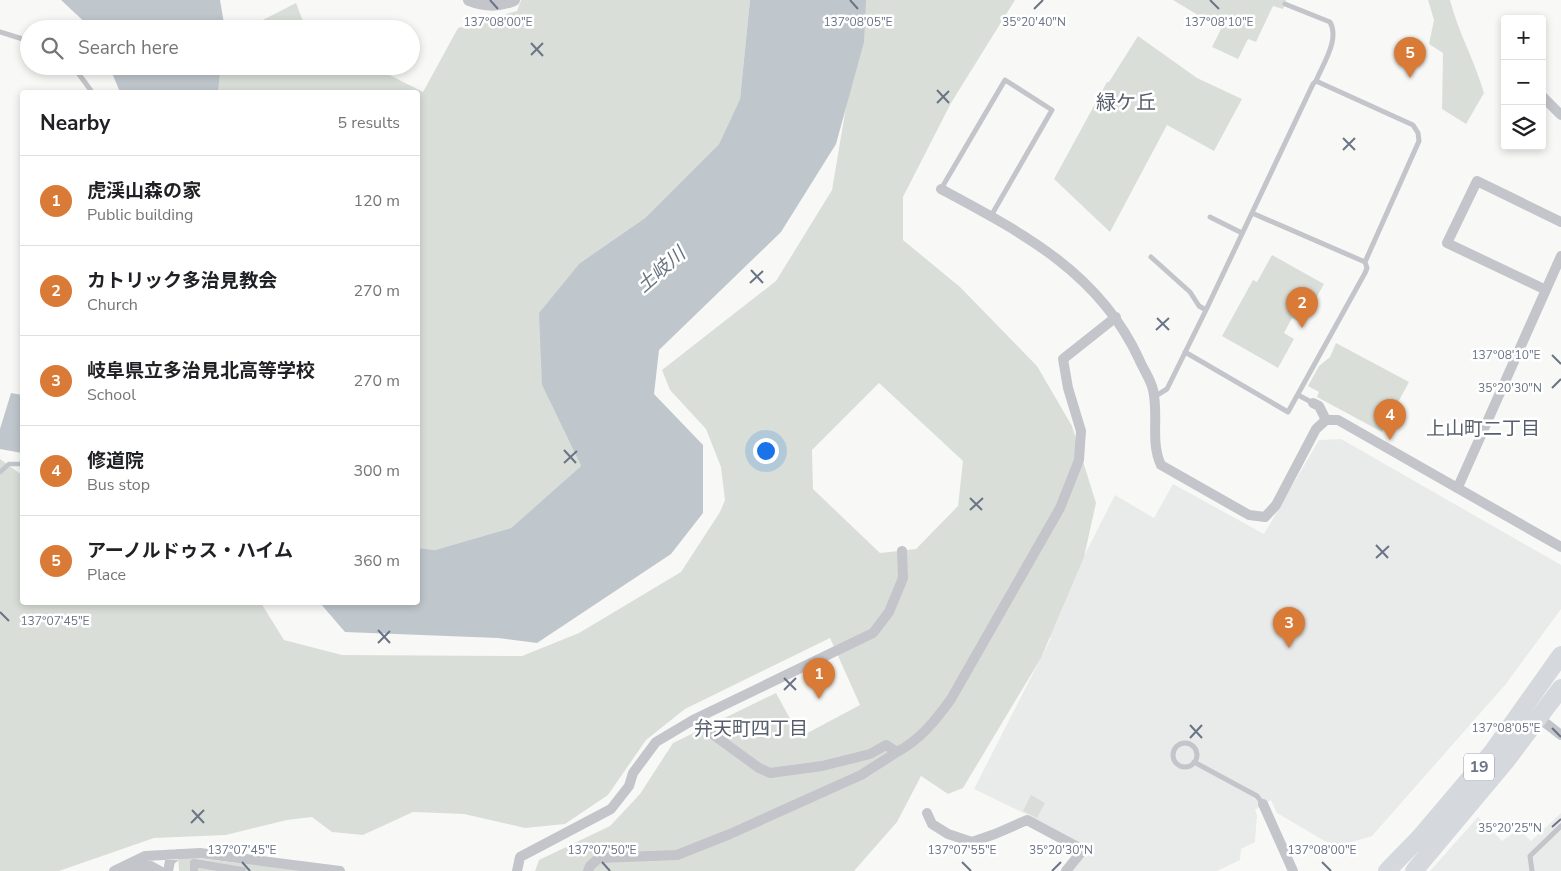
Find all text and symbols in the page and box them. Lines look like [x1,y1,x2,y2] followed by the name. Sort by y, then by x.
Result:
[463,14,533,30] text: 137°08'00"E
[823,14,893,30] text: 137°08'05"E
[1002,14,1066,30] text: 35°20'40"N
[1184,14,1254,30] text: 137°08'10"E
[1501,15,1546,150] map controls
[1501,15,1546,60] button: +
[20,20,420,75] search box
[38,34,66,62] icon: search
[78,35,179,61] text: Search here
[1394,37,1426,78] pin: 5
[1501,60,1546,105] button: −
[1096,89,1156,116] district label: 緑ケ丘
[1501,105,1546,150] button: layers
[40,109,110,137] text: Nearby
[338,112,400,134] text: 5 results
[87,178,201,204] text: 虎渓山森の家
[51,190,61,212] text: 1
[353,190,400,212] text: 120 m
[87,204,193,226] text: Public building
[631,240,693,299] water label: 土岐川
[87,268,277,294] text: カトリック多治見教会
[51,280,61,302] text: 2
[353,280,400,302] text: 270 m
[1286,287,1318,328] pin: 2
[87,294,138,316] text: Church
[1471,347,1541,363] text: 137°08'10"E
[87,358,315,384] text: 岐阜県立多治見北高等学校
[51,370,61,392] text: 3
[353,370,400,392] text: 270 m
[1478,380,1542,396] text: 35°20'30"N
[87,384,136,406] text: School
[1374,399,1406,440] pin: 4
[1426,416,1540,442] district label: 上山町二丁目
[753,438,779,464] your location
[87,448,144,474] text: 修道院
[51,460,61,482] text: 4
[353,460,400,482] text: 300 m
[87,474,150,496] text: Bus stop
[87,538,293,564] text: アーノルドゥス・ハイム
[51,550,61,572] text: 5
[353,550,400,572] text: 360 m
[87,564,126,586] text: Place
[1273,607,1305,648] pin: 3
[20,613,90,629] text: 137°07'45"E
[803,658,835,699] pin: 1
[694,716,808,742] district label: 弁天町四丁目
[1471,720,1541,736] text: 137°08'05"E
[1464,754,1494,780] road number: 19
[1478,820,1542,836] text: 35°20'25"N
[207,842,277,858] text: 137°07'45"E
[567,842,637,858] text: 137°07'50"E
[927,842,997,858] text: 137°07'55"E
[1029,842,1093,858] text: 35°20'30"N
[1287,842,1357,858] text: 137°08'00"E

